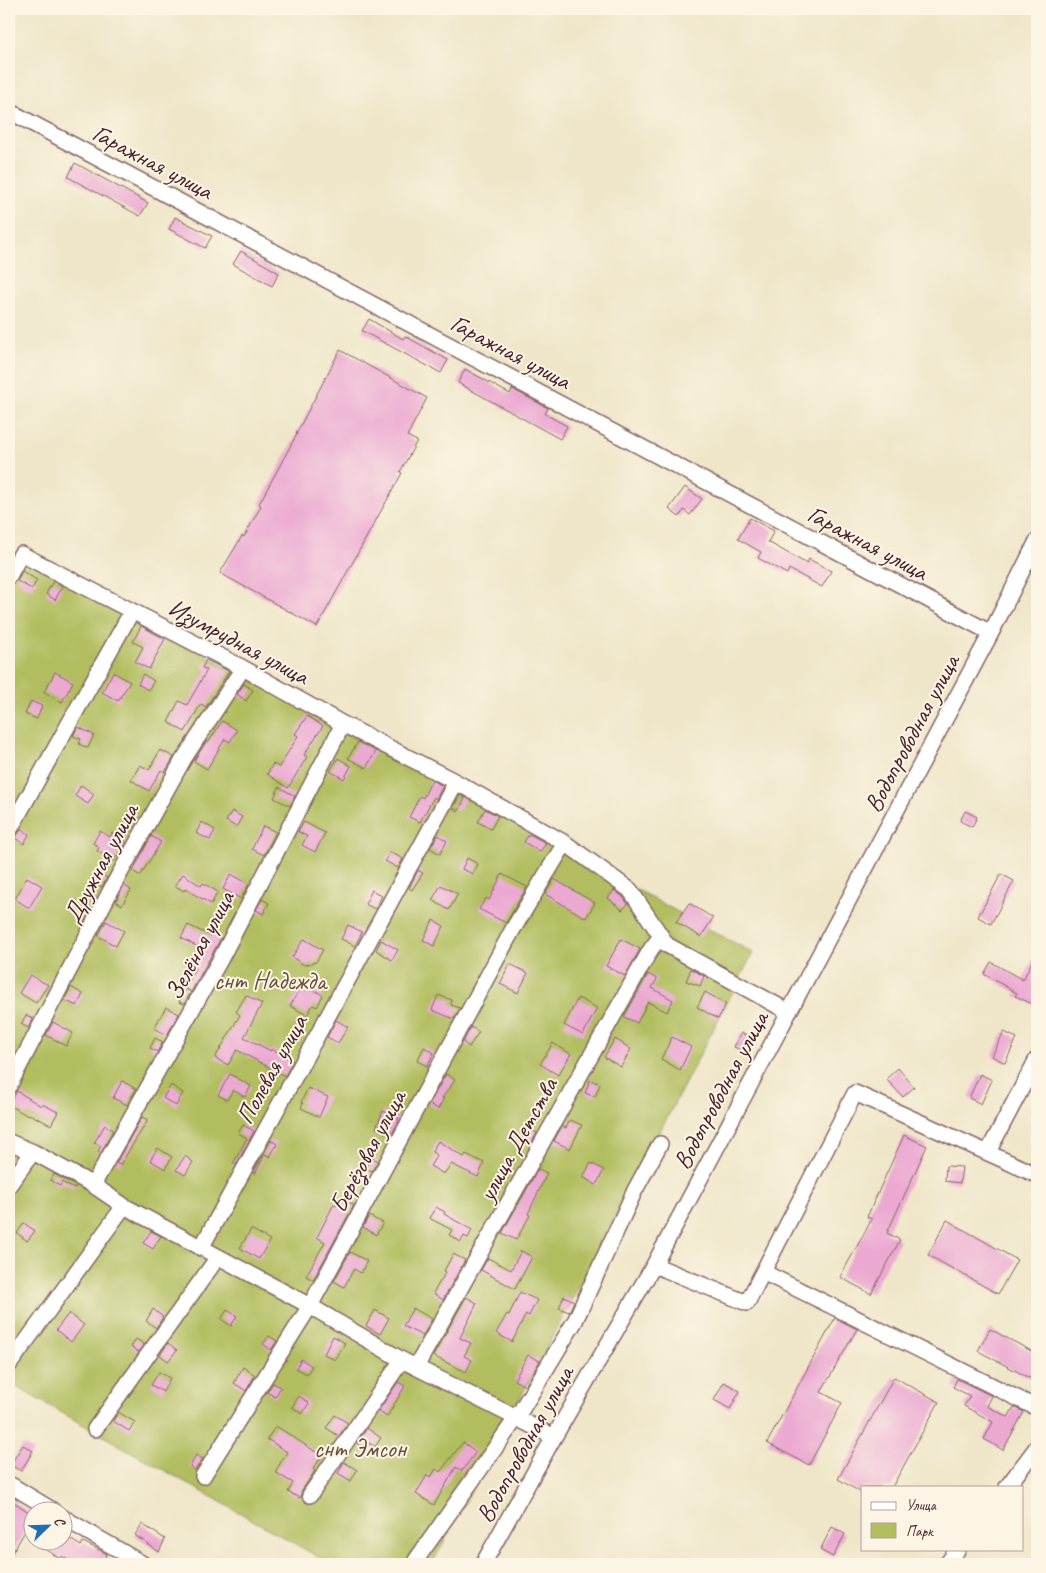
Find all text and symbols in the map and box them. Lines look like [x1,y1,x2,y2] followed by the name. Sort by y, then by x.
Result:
[87,117,220,208] street label: Гаражная улица
[445,307,578,398] street label: Гаражная улица
[802,498,935,589] street label: Гаражная улица
[162,591,316,694] street label: Изумрудная улица
[857,647,968,818] street label: Водопроводная улица
[56,796,147,929] street label: Дружная улица
[158,884,243,1005] street label: Зелёная улица
[214,965,329,997] park label: снт Надежда
[666,1004,777,1175] street label: Водопроводная улица
[229,1008,316,1130] street label: Полевая улица
[470,1070,566,1209] street label: улица Детства
[322,1082,416,1219] street label: Берёзовая улица
[469,1358,582,1528] street label: Водопроводная улица
[314,1433,408,1465] park label: снт Эмсон
[861,1486,1024,1550] legend
[906,1496,937,1515] text: Улица
[22,1500,72,1550] north arrow
[50,1515,70,1530] text: С
[906,1522,934,1541] text: Парк

